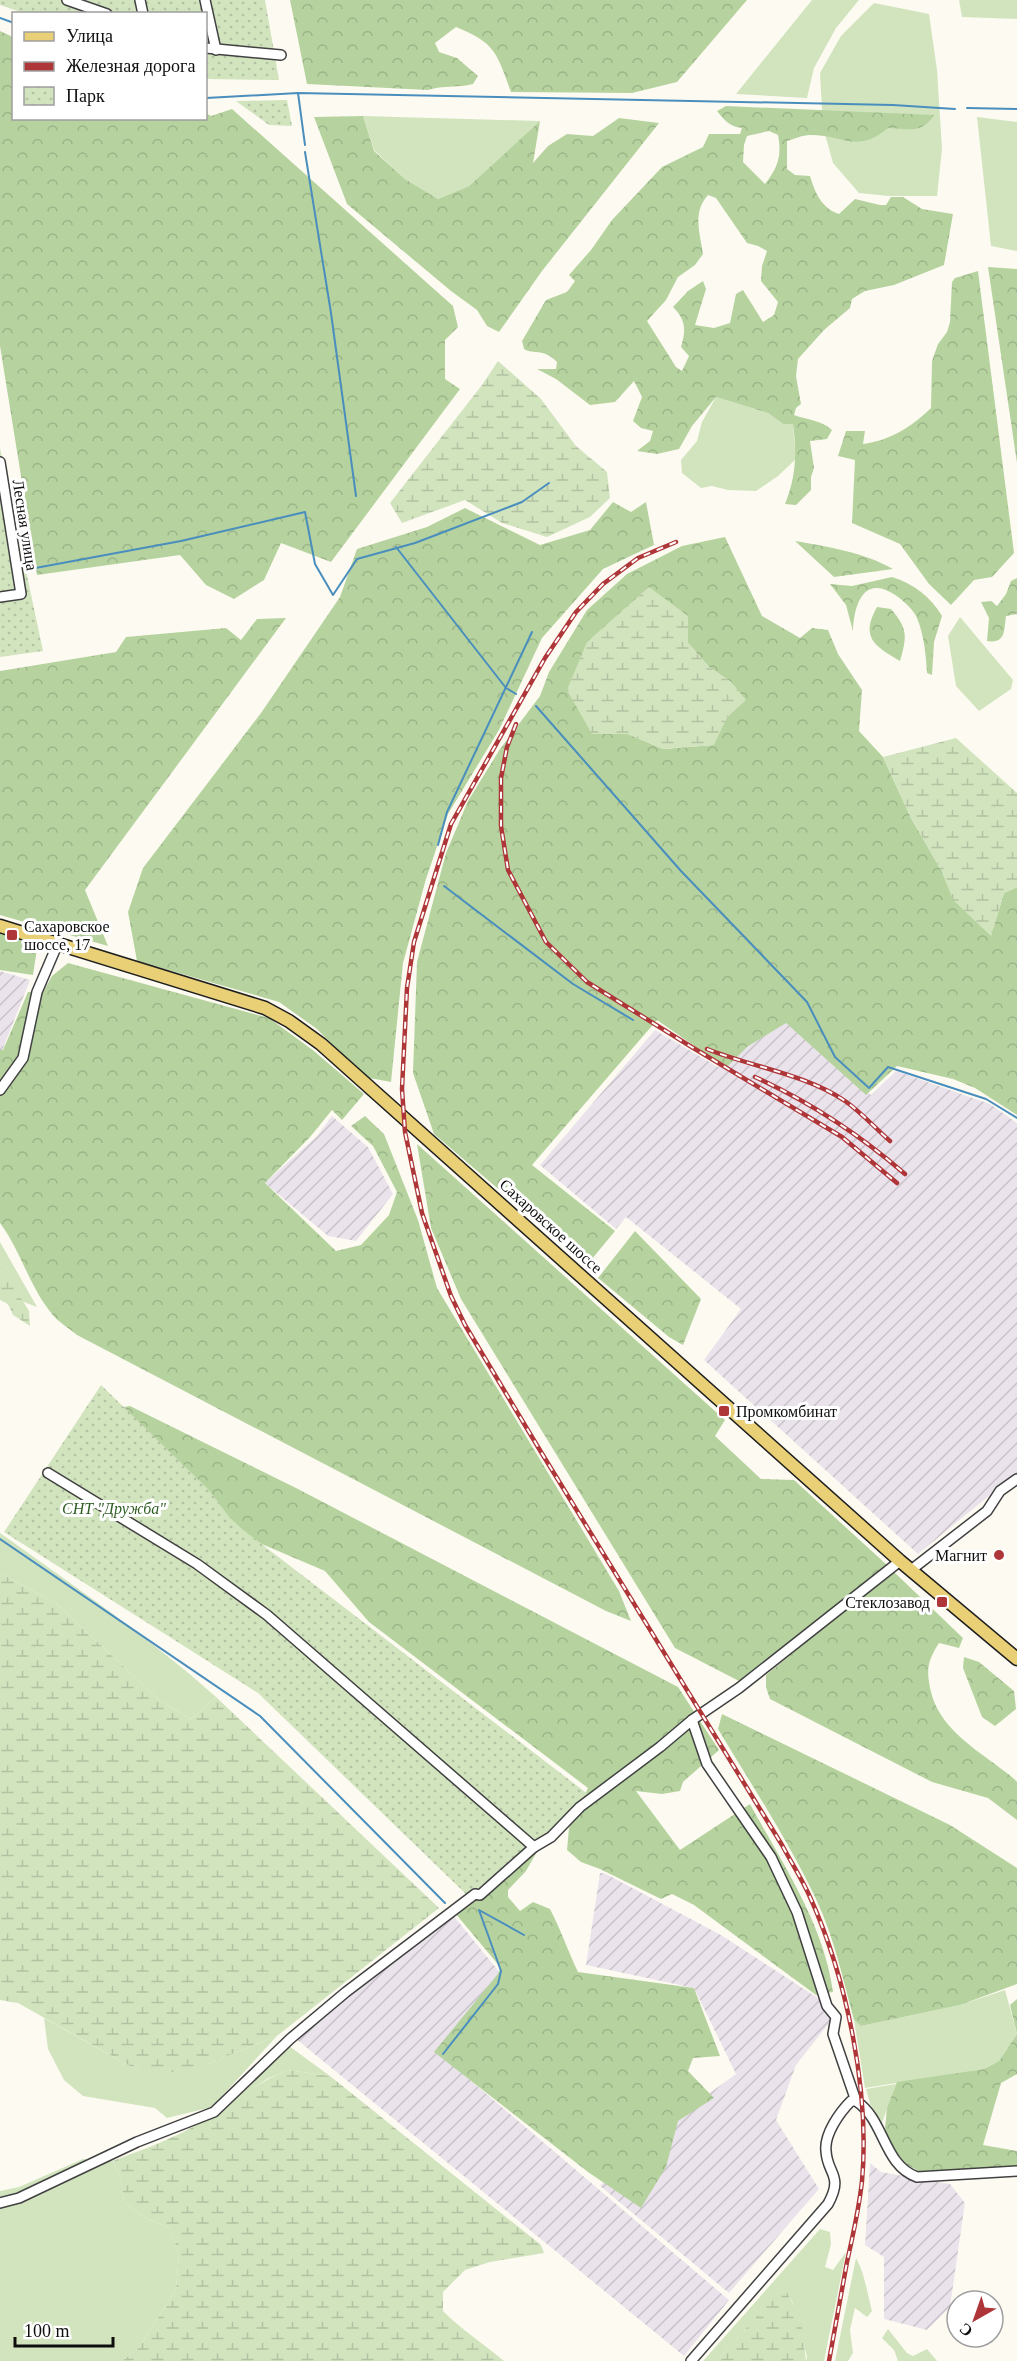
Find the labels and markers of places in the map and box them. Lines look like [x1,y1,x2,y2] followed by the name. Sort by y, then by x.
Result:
[24,918,109,953] place label: Сахаровское шоссе, 17
[5,928,19,942] marker: Сахаровское шоссе, 17
[736,1403,837,1421] place label: Промкомбинат
[717,1404,731,1418] marker: Промкомбинат
[935,1547,987,1564] place label: Магнит
[992,1548,1006,1562] marker: Магнит
[845,1594,930,1612] place label: Стеклозавод
[935,1595,949,1609] marker: Стеклозавод

